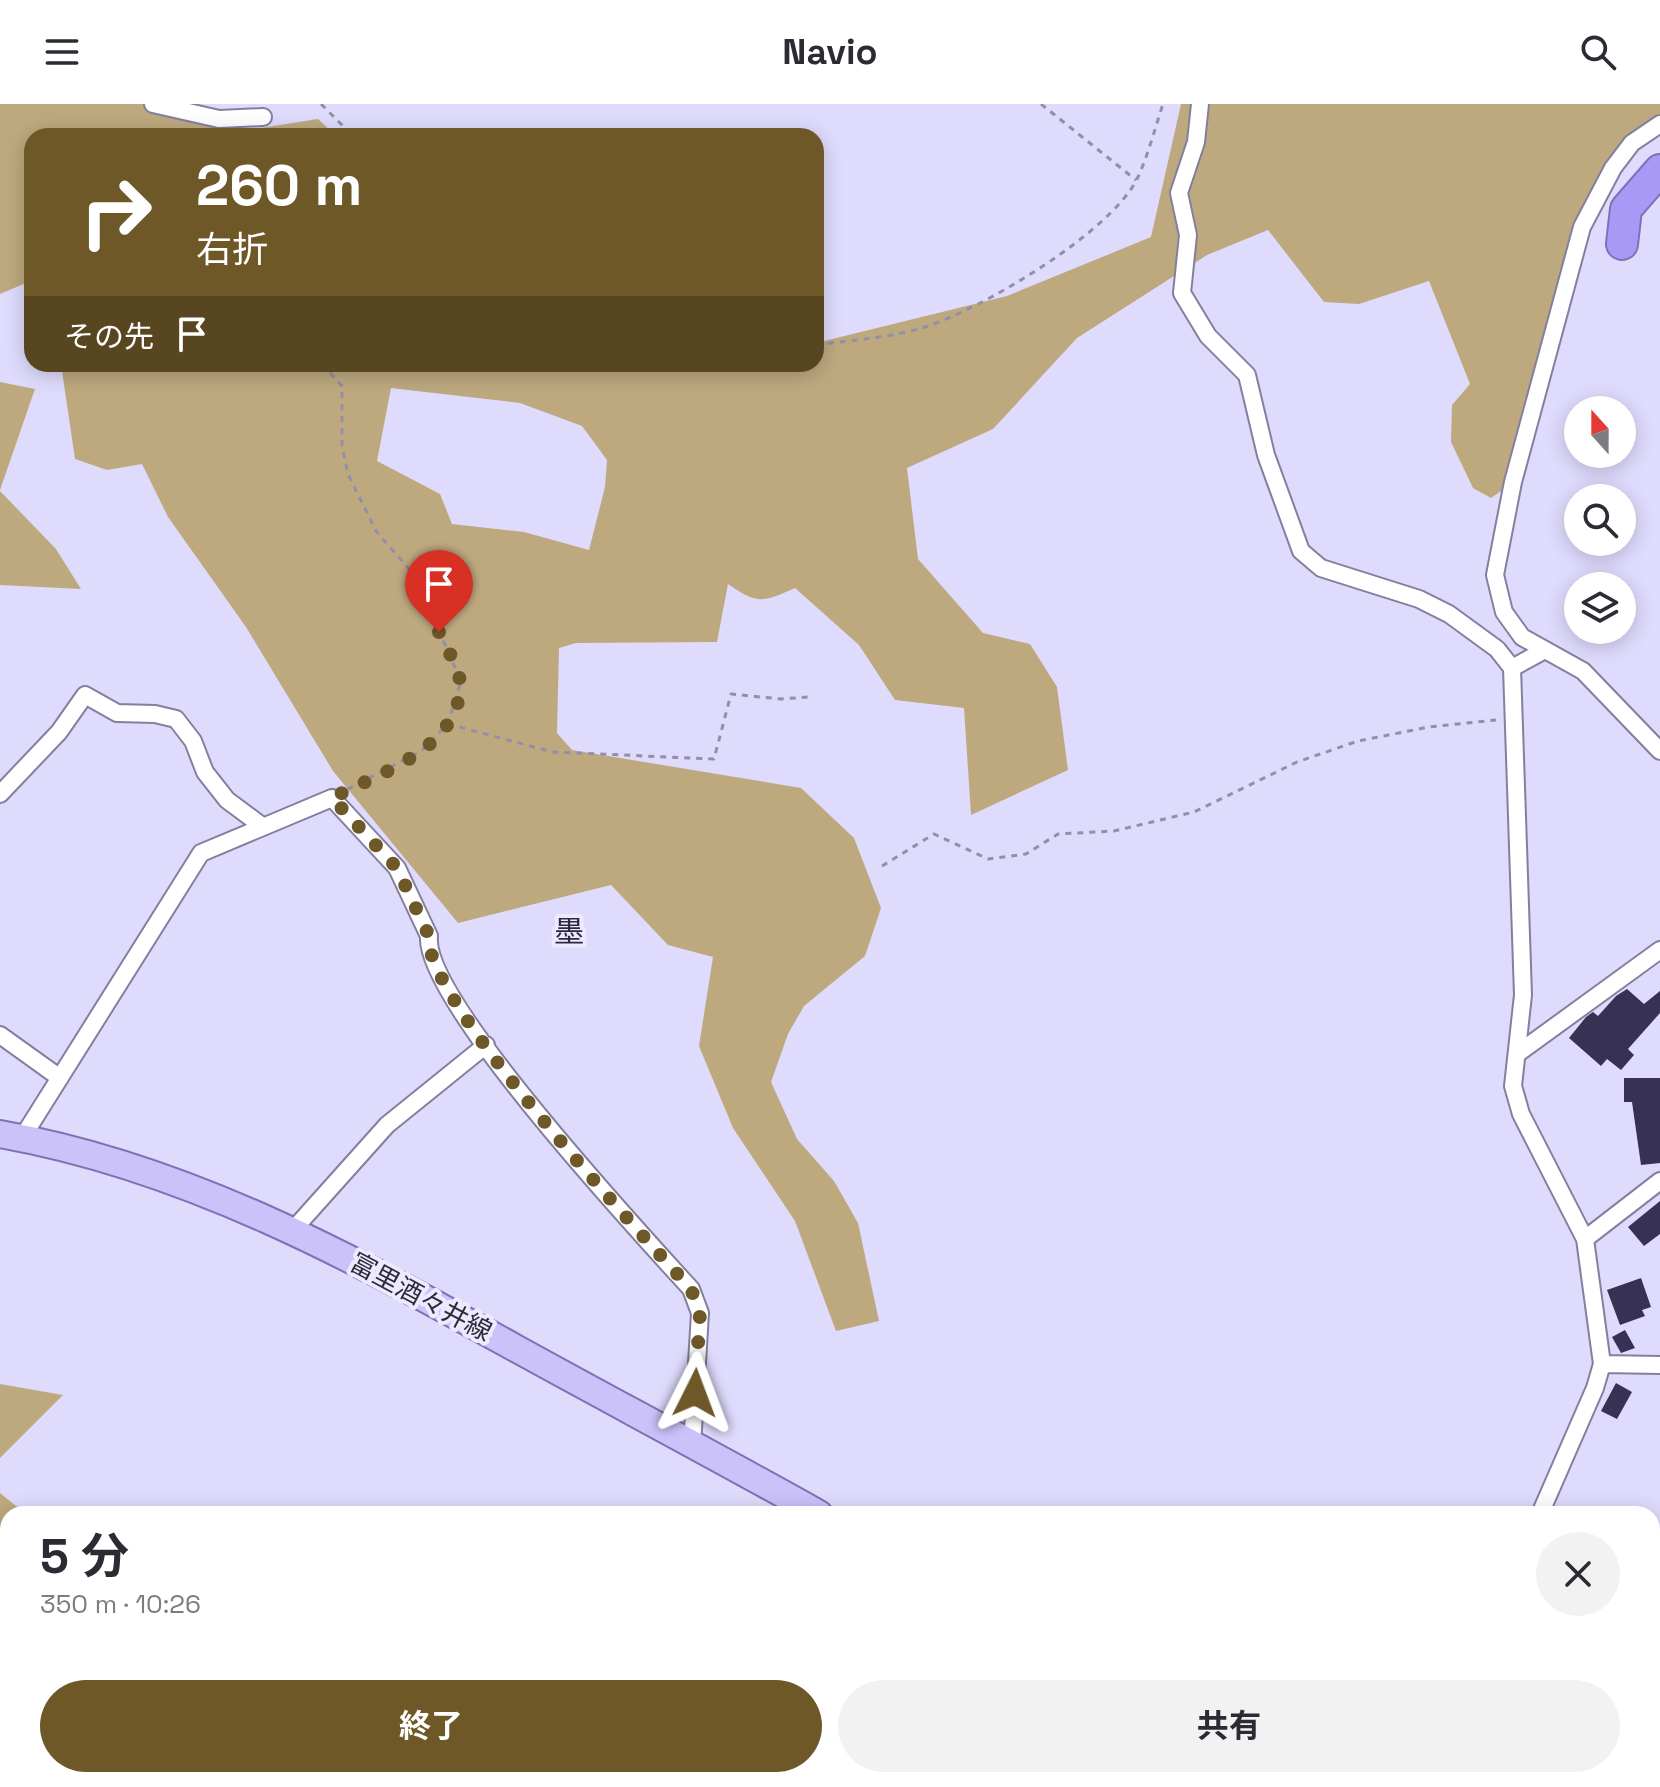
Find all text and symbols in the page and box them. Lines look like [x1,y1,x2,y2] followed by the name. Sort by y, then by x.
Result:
[782,29,878,75] text: Navio
[40,30,84,74] icon: menu
[1576,30,1620,74] icon: search
[196,150,362,221] text: 260 m
[64,160,168,264] icon: right
[196,227,268,273] text: 右折
[170,312,214,356] icon: arrive
[64,317,154,356] text: その先
[1564,396,1636,468] north arrow
[1564,396,1636,644] map controls
[1564,484,1636,556] button: search
[405,550,473,632] pin
[417,562,461,606] icon: arrive
[1564,572,1636,644] button: layers
[554,912,584,951] district label: 墨
[344,1245,498,1349] street label: 富里酒々井線
[653,1351,737,1435] position arrow
[40,1526,129,1587] text: 5 分
[1536,1532,1620,1616] button: close
[40,1587,201,1621] text: 350 m · 10:26
[40,1680,822,1772] button: 終了
[838,1680,1620,1772] button: 共有

